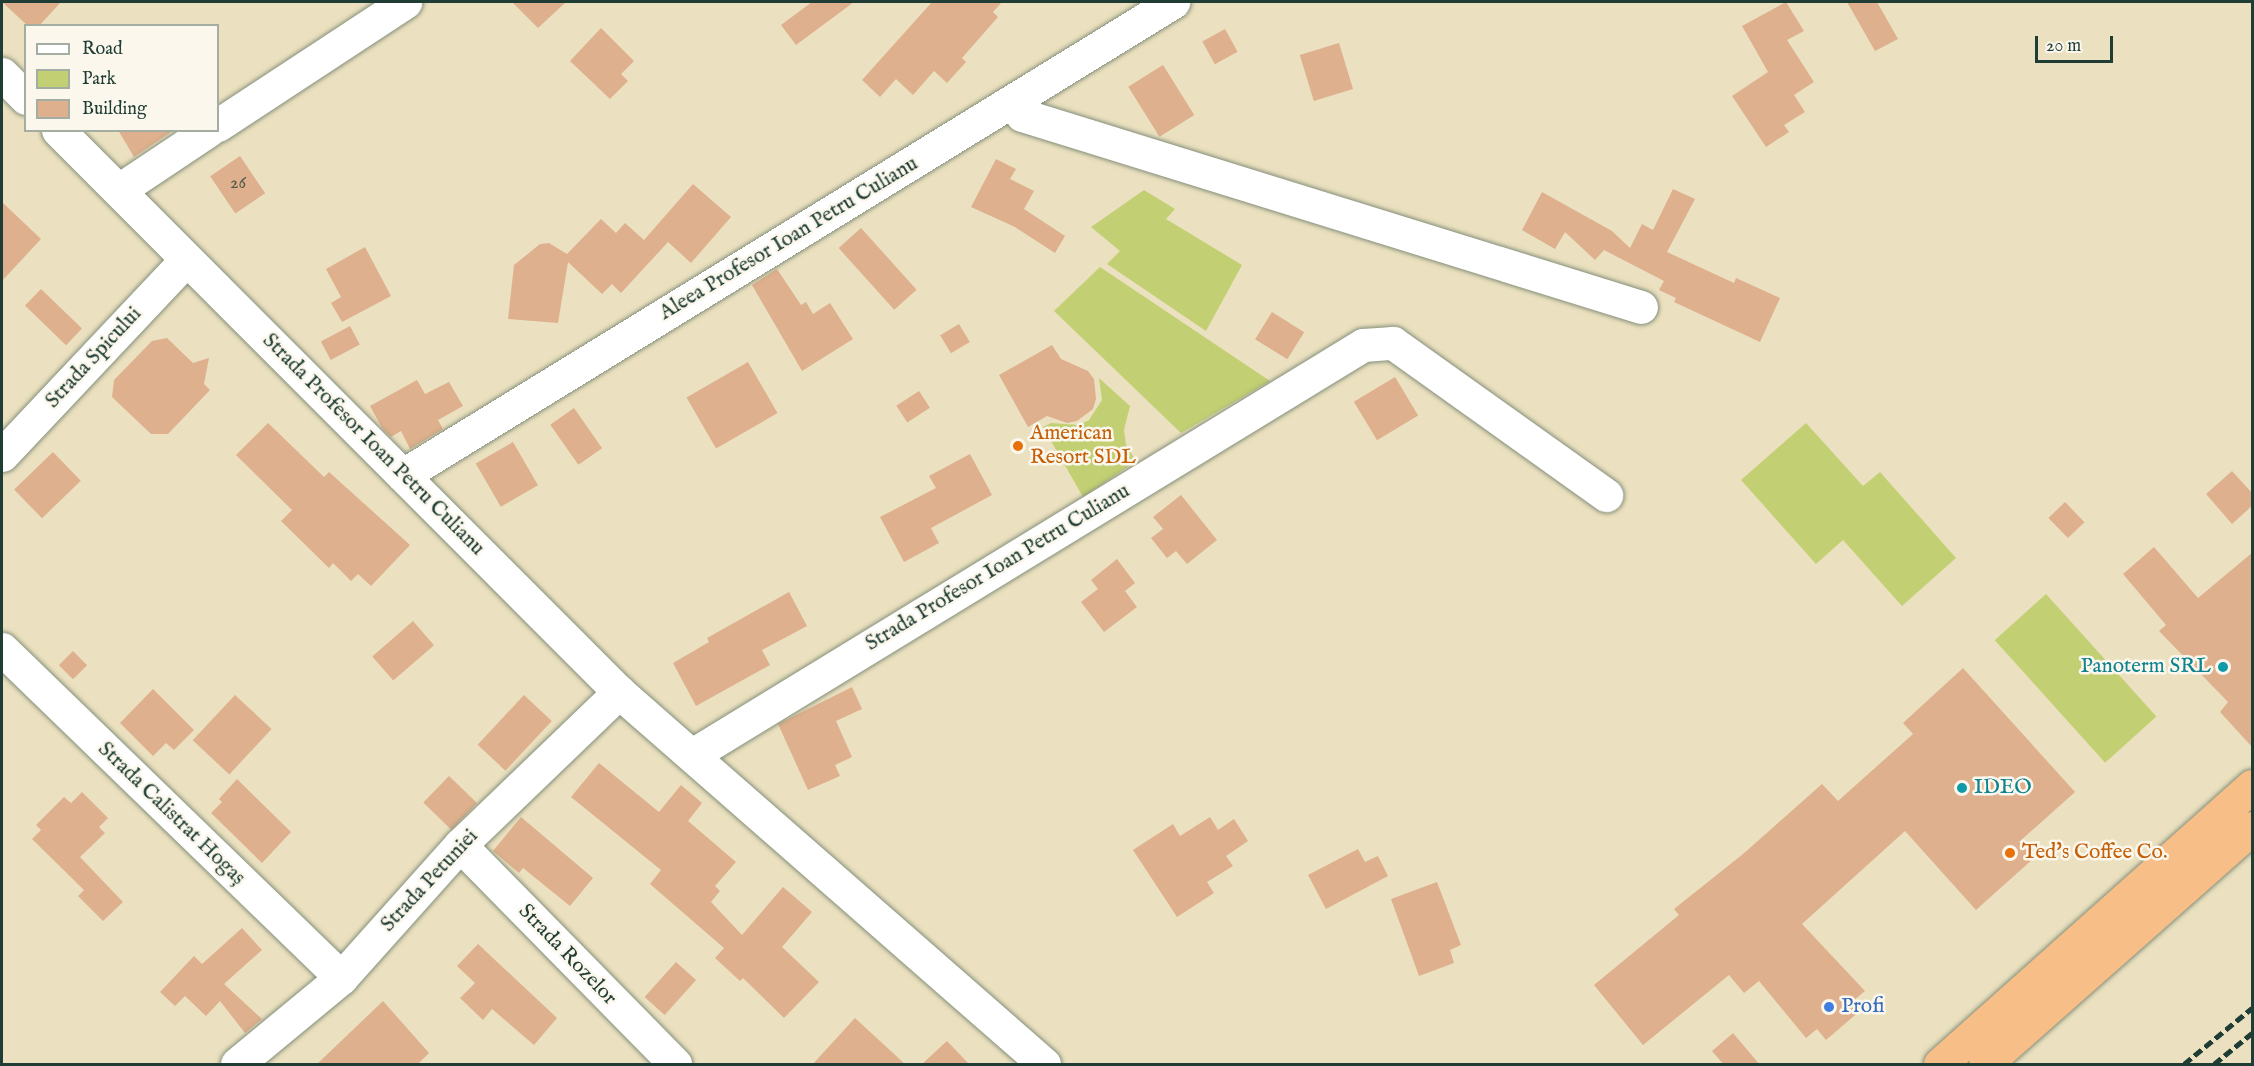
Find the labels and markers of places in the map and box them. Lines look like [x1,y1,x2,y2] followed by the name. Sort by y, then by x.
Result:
[1030,421,1136,471] place label: American Resort SDL
[1011,439,1025,453] marker: American Resort SDL
[2080,654,2211,680] place label: Panoterm SRL
[2216,660,2230,674] marker: Panoterm SRL
[1974,775,2032,801] place label: IDEO
[1955,781,1969,795] marker: IDEO
[2022,840,2167,866] place label: Ted's Coffee Co.
[2003,846,2017,860] marker: Ted's Coffee Co.
[1841,994,1884,1020] place label: Profi
[1822,1000,1836,1014] marker: Profi

